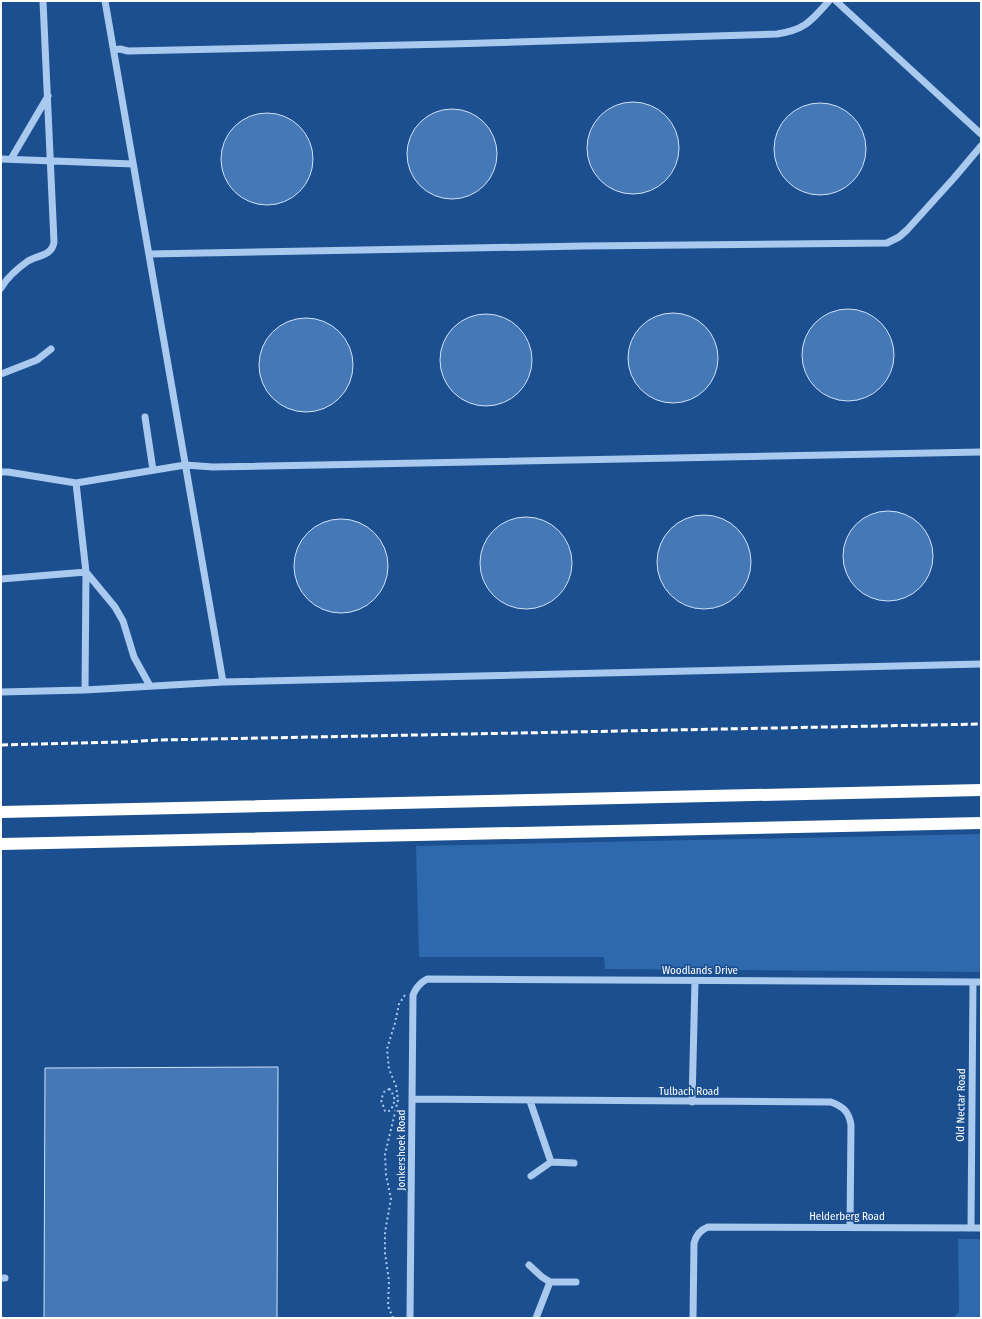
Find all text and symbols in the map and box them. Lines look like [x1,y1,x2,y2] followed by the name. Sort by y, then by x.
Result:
[662,964,738,977] street label: Woodlands Drive
[954,1068,968,1142] street label: Old Nectar Road
[659,1085,719,1098] street label: Tulbach Road
[395,1110,408,1190] street label: Jonkershoek Road
[809,1210,885,1223] street label: Helderberg Road

